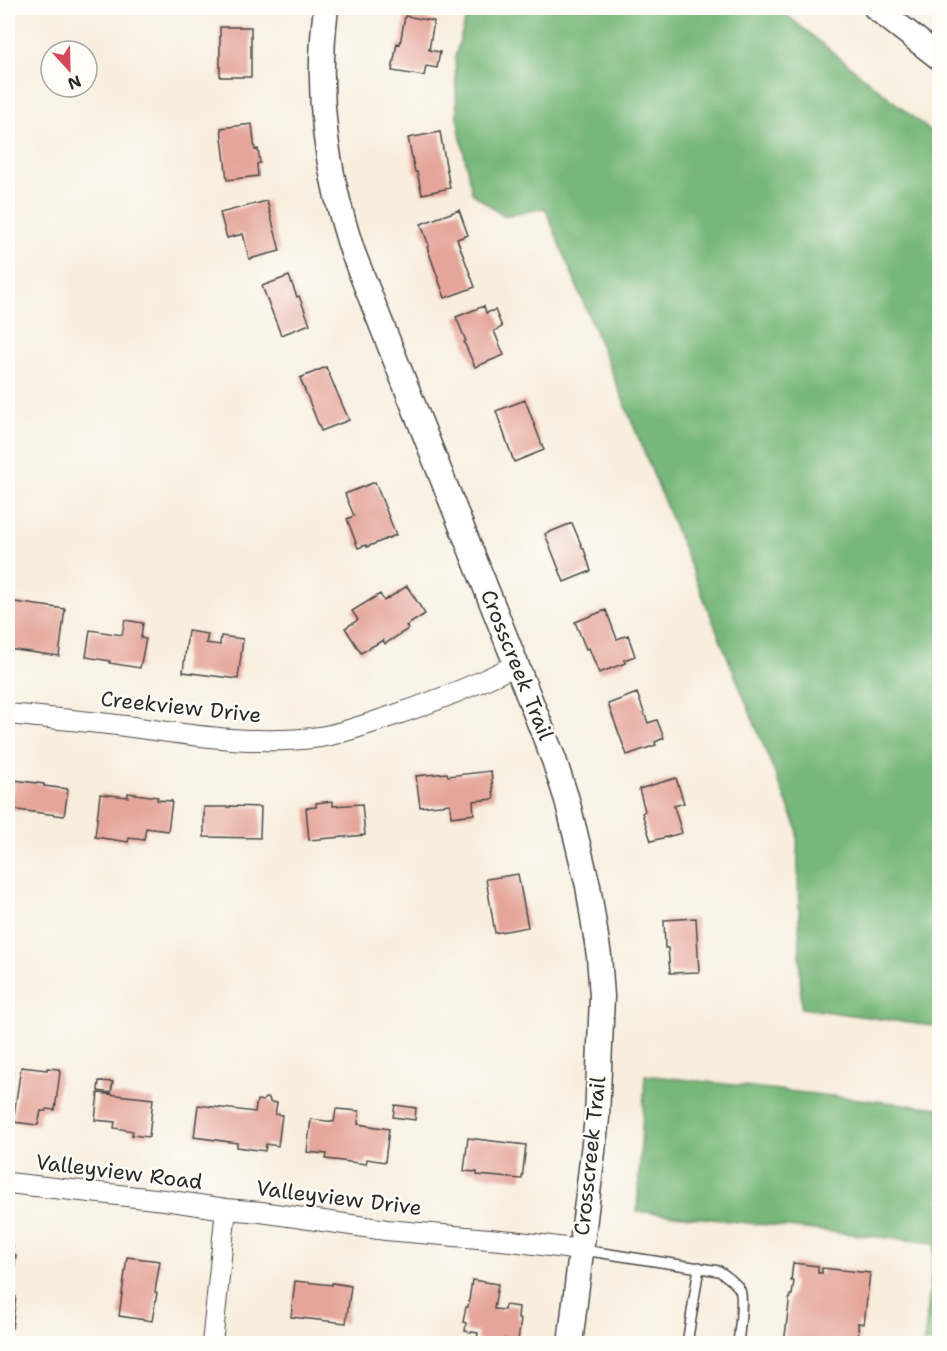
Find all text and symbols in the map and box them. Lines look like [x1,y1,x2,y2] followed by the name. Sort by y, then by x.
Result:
[39,39,99,99] north arrow
[65,70,84,95] text: N
[474,586,560,745] street label: Crosscreek Trail
[99,685,263,729] street label: Creekview Drive
[568,1074,612,1237] street label: Crosscreek Trail
[34,1148,204,1196] street label: Valleyview Road
[255,1174,423,1222] street label: Valleyview Drive

